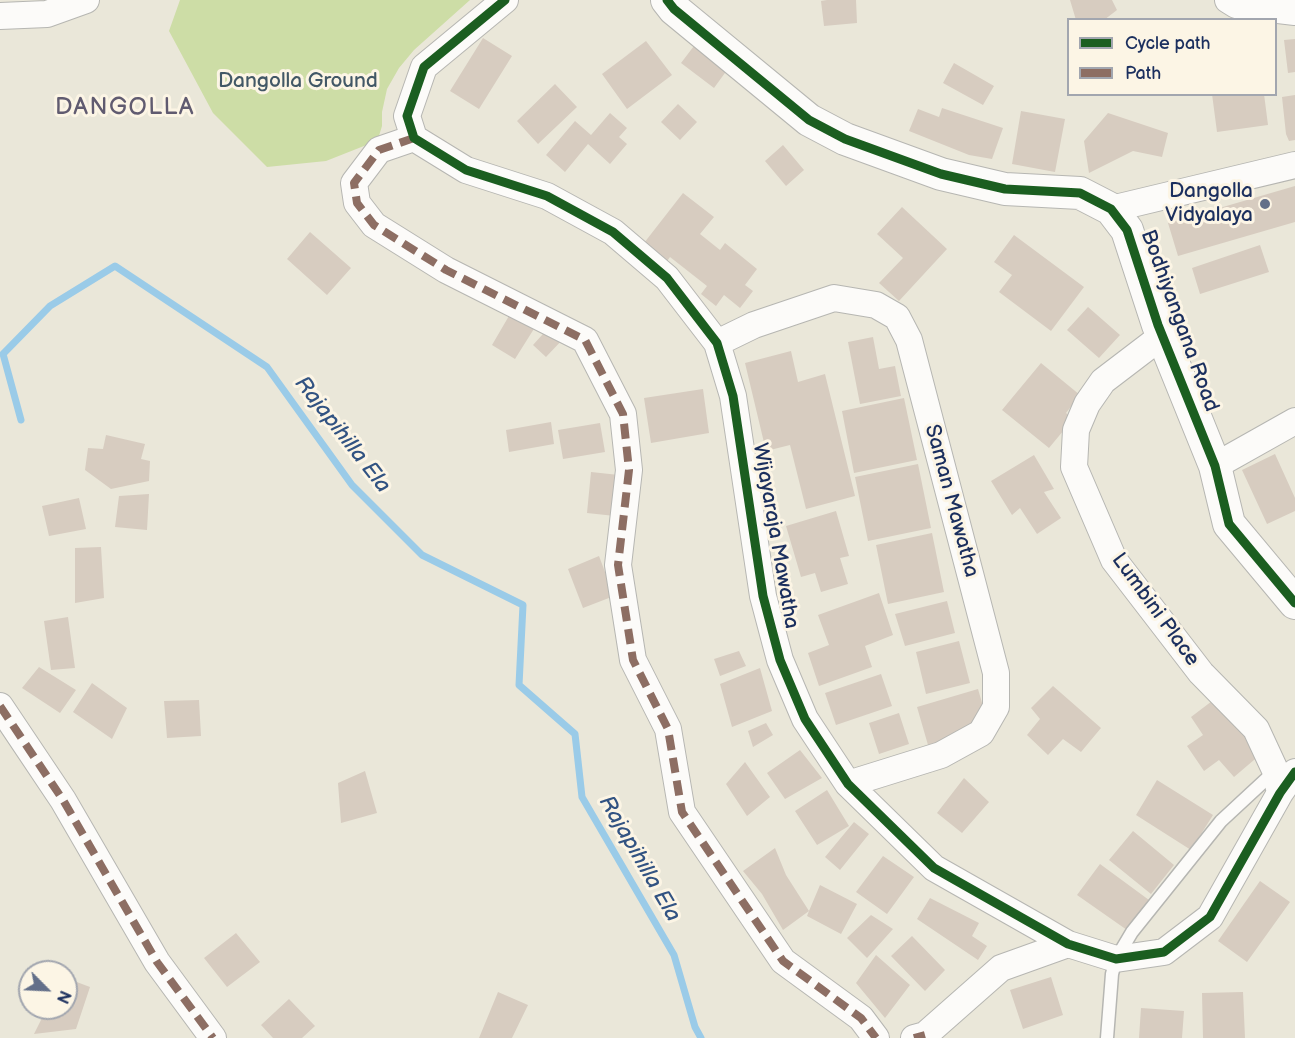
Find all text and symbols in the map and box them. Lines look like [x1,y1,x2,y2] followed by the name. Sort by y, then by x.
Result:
[1067,18,1277,96] legend
[1125,33,1211,54] text: Cycle path
[1125,63,1161,84] text: Path
[218,69,378,95] park label: Dangolla Ground
[55,94,195,122] district label: DANGOLLA
[1165,179,1253,229] place label: Dangolla Vidyalaya
[1258,197,1272,211] marker: Dangolla Vidyalaya
[1134,227,1224,415] street label: Bodhiyangana Road
[288,371,396,499] water label: Rajapihilla Ela
[918,422,984,580] street label: Saman Mawatha
[746,441,804,631] street label: Wijayaraja Mawatha
[1105,548,1205,672] street label: Lumbini Place
[592,791,686,927] water label: Rajapihilla Ela
[18,960,78,1020] north arrow
[52,987,74,1006] text: N

